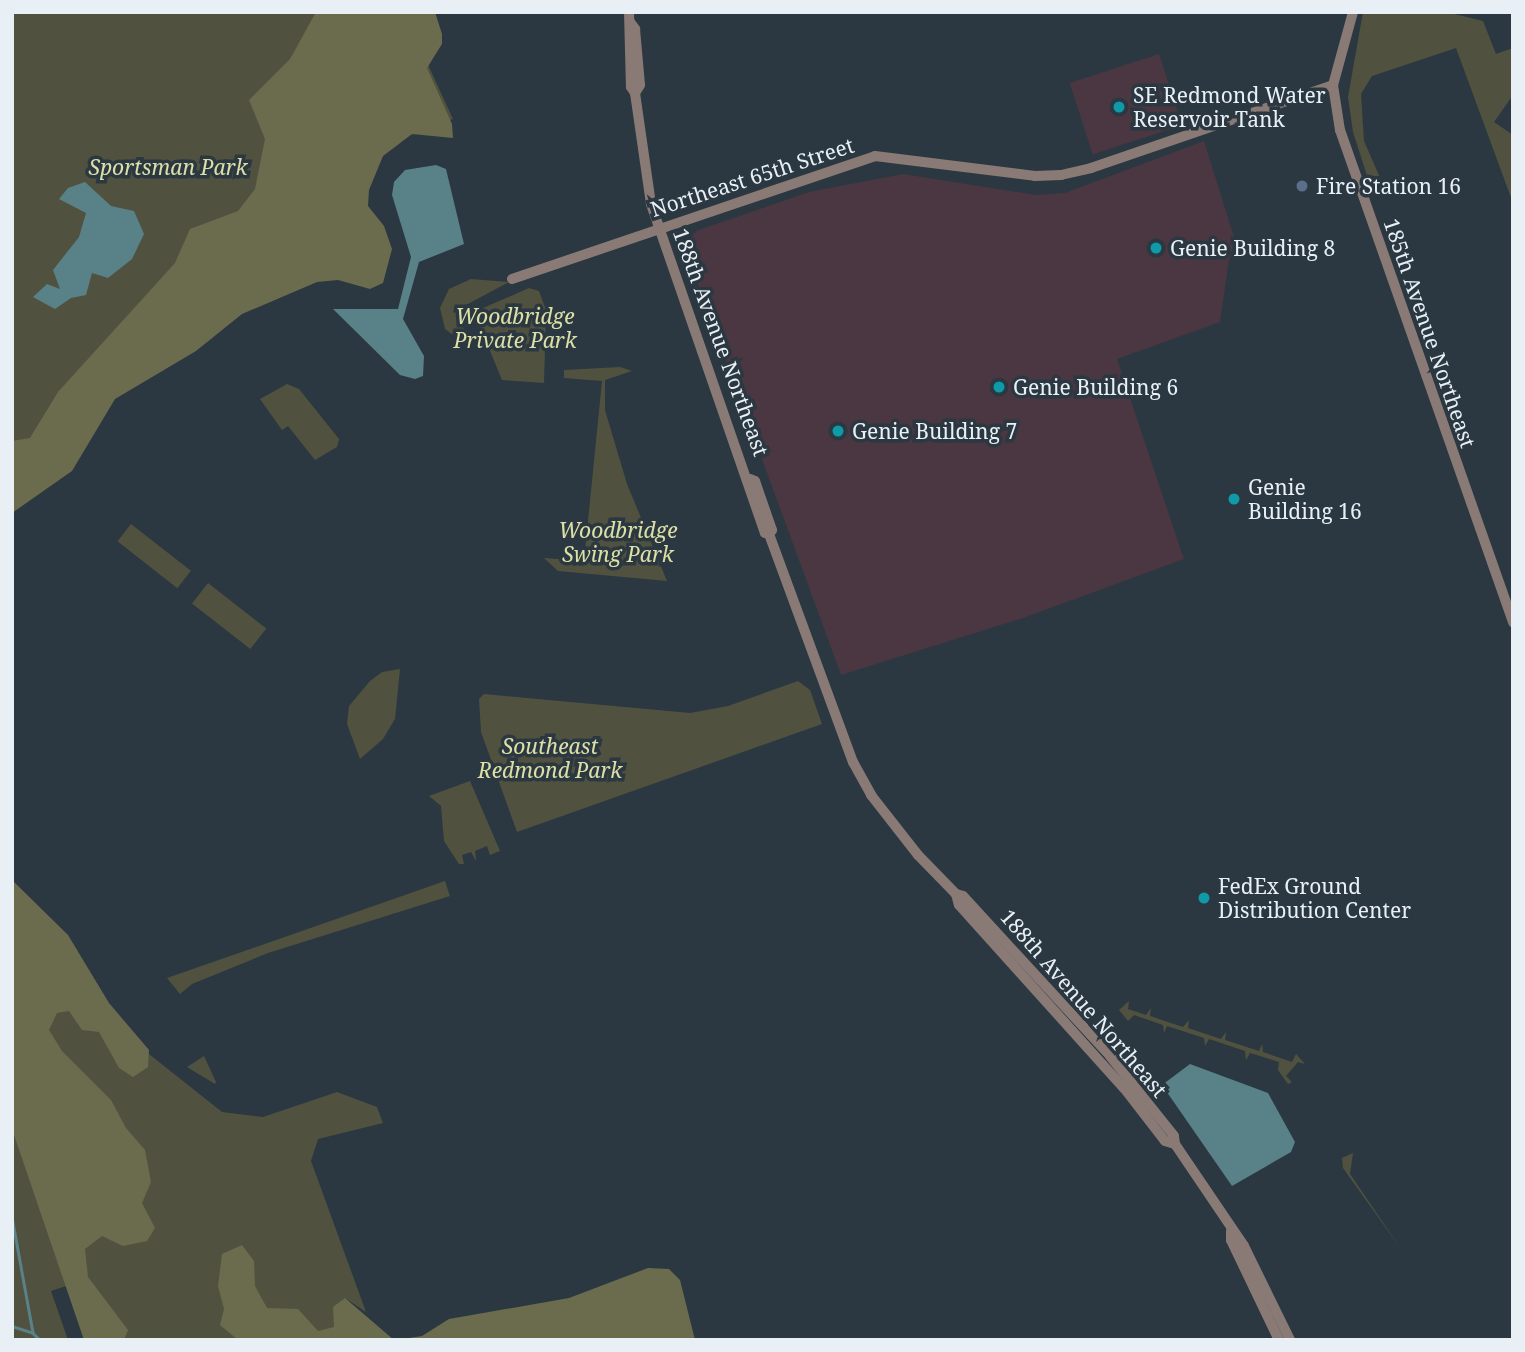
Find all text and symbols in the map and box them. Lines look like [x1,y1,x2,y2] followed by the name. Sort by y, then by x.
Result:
[1133,82,1326,132] place label: SE Redmond Water Reservoir Tank
[1111,99,1127,115] marker: SE Redmond Water Reservoir Tank
[647,132,857,222] street label: Northeast 65th Street
[89,154,247,180] park label: Sportsman Park
[1316,173,1461,199] place label: Fire Station 16
[1294,178,1310,194] marker: Fire Station 16
[1379,215,1481,451] street label: 185th Avenue Northeast
[668,225,774,459] street label: 188th Avenue Northeast
[1170,235,1335,261] place label: Genie Building 8
[1148,240,1164,256] marker: Genie Building 8
[453,303,577,353] park label: Woodbridge Private Park
[1013,374,1178,400] place label: Genie Building 6
[991,379,1007,395] marker: Genie Building 6
[852,418,1017,444] place label: Genie Building 7
[830,423,846,439] marker: Genie Building 7
[1248,474,1362,524] place label: Genie Building 16
[1226,491,1242,507] marker: Genie Building 16
[558,517,678,567] park label: Woodbridge Swing Park
[478,733,622,783] park label: Southeast Redmond Park
[1218,873,1411,923] place label: FedEx Ground Distribution Center
[1196,890,1212,906] marker: FedEx Ground Distribution Center
[996,904,1172,1102] street label: 188th Avenue Northeast

